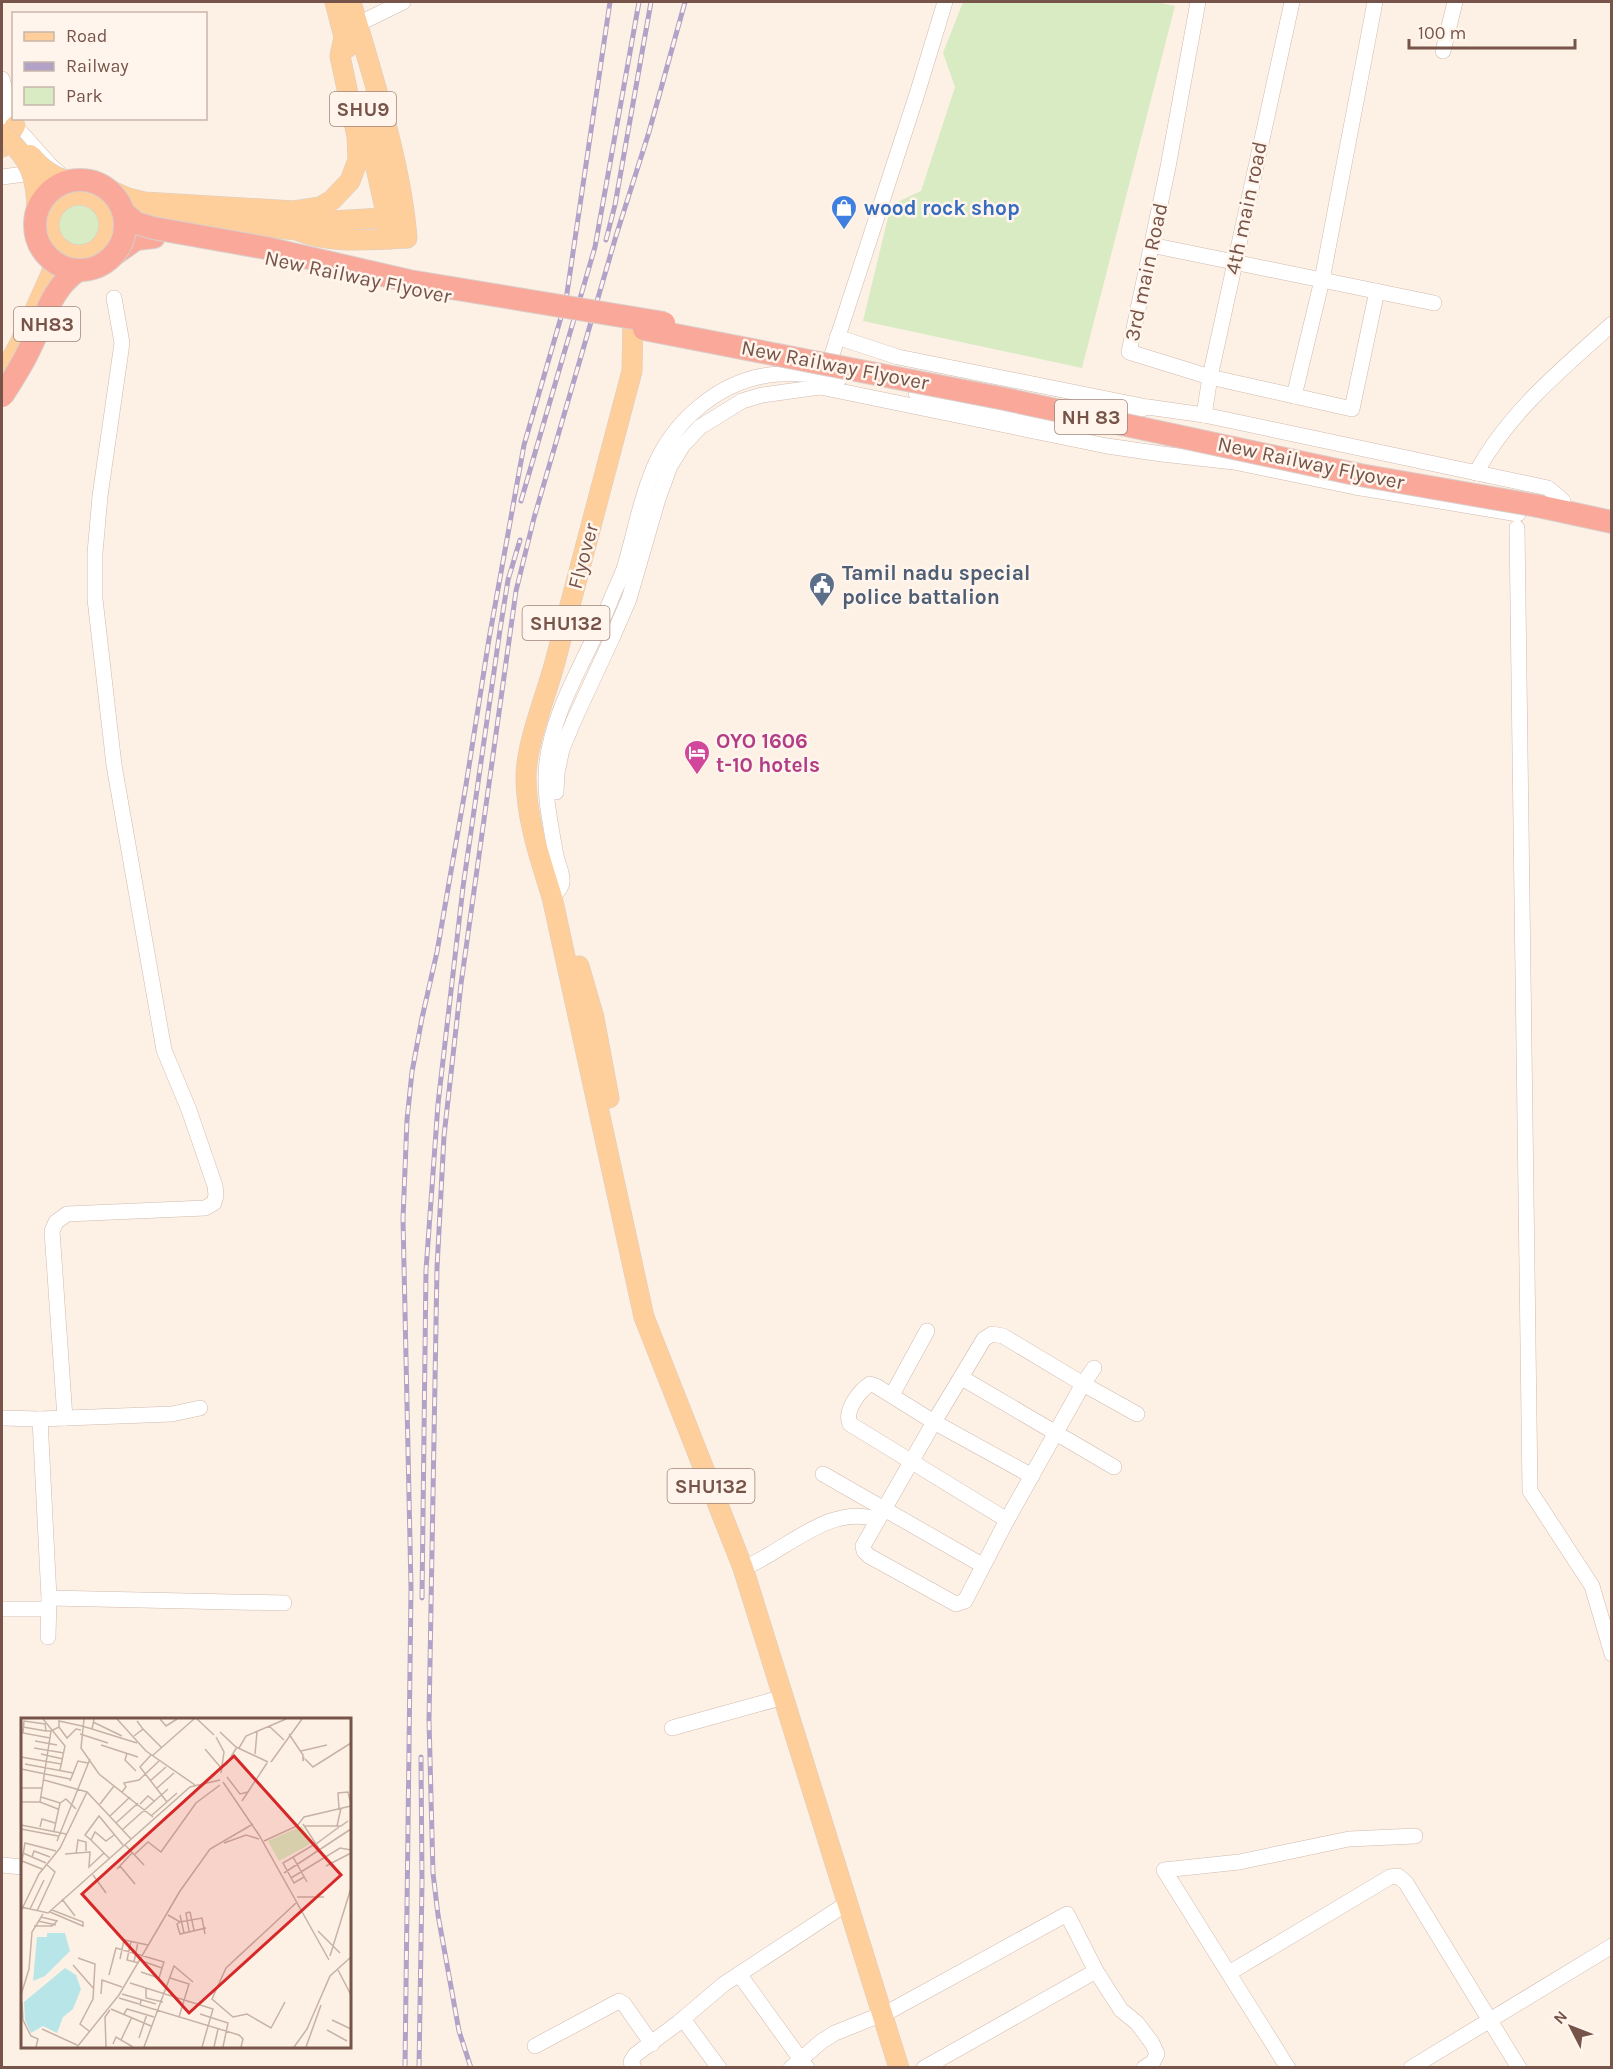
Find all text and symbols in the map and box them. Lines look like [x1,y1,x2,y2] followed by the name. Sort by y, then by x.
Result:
[12,12,207,120] legend
[1409,12,1576,50] scale bar
[1418,22,1466,44] text: 100 m
[66,25,107,47] text: Road
[66,55,129,77] text: Railway
[66,85,103,107] text: Park
[330,92,396,126] road number: SHU9
[1220,139,1272,277] street label: 4th main road
[829,193,859,231] shop icon: wood rock shop
[864,196,1020,220] place label: wood rock shop
[1120,201,1172,343] street label: 3rd main Road
[262,245,454,309] street label: New Railway Flyover
[14,307,80,341] road number: NH83
[739,335,931,395] street label: New Railway Flyover
[1055,400,1127,434] road number: NH 83
[1215,431,1407,495] street label: New Railway Flyover
[563,520,603,592] street label: Flyover
[842,561,1030,609] place label: Tamil nadu special police battalion
[807,570,837,608] public building icon: Tamil nadu special police battalion
[522,606,610,640] road number: SHU132
[716,729,820,777] place label: OYO 1606 t-10 hotels
[682,738,712,776] hotel icon: OYO 1606 t-10 hotels
[668,1469,754,1503] road number: SHU132
[21,1718,351,2048] inset map
[1541,1997,1601,2057] north arrow
[1549,2007,1571,2028] text: N

